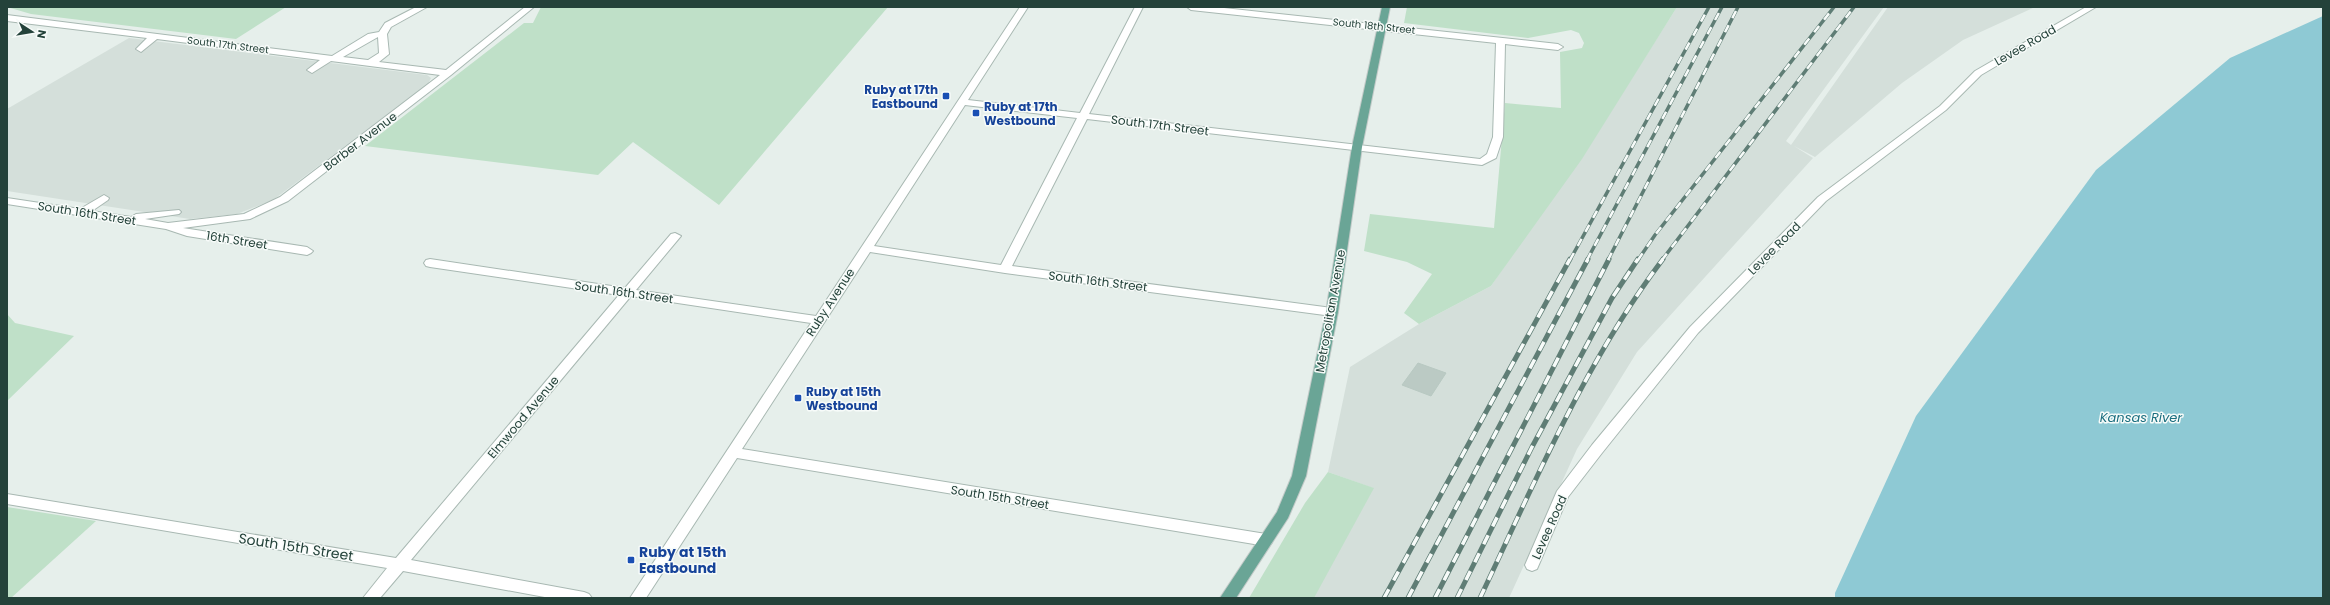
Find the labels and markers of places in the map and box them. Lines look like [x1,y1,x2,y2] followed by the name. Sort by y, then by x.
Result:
[864,81,938,112] place label: Ruby at 17th Eastbound
[941,91,951,101] marker: Ruby at 17th Eastbound
[984,98,1058,129] place label: Ruby at 17th Westbound
[971,108,981,118] marker: Ruby at 17th Westbound
[806,383,881,414] place label: Ruby at 15th Westbound
[793,393,803,403] marker: Ruby at 15th Westbound
[639,542,727,578] place label: Ruby at 15th Eastbound
[626,555,636,565] marker: Ruby at 15th Eastbound

